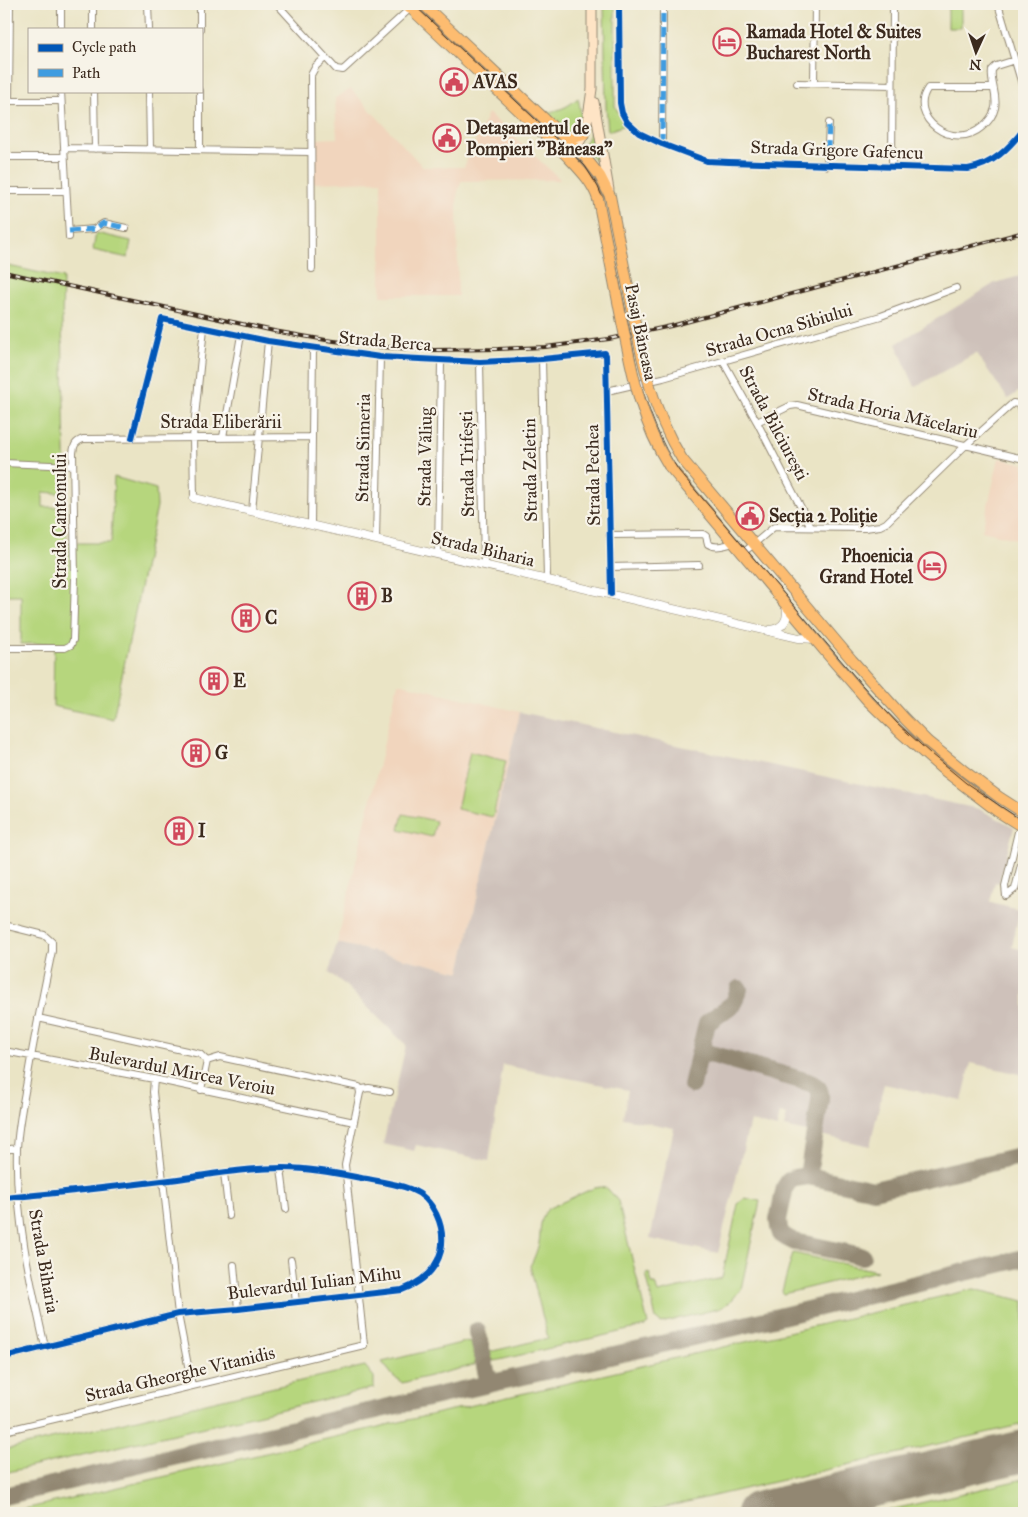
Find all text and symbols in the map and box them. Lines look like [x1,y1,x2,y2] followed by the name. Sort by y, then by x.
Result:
[746,21,921,64] place label: Ramada Hotel & Suites Bucharest North
[712,27,742,57] hotel icon: Ramada Hotel & Suites Bucharest North
[28,28,202,92] legend
[950,28,1000,78] north arrow
[72,38,137,56] text: Cycle path
[969,56,982,73] text: N
[72,64,101,82] text: Path
[439,67,469,97] public building icon: AVAS
[472,71,518,93] place label: AVAS
[466,117,613,161] place label: Detașamentul de Pompieri "Băneasa"
[432,123,462,153] public building icon: Detașamentul de Pompieri "Băneasa"
[750,136,924,165] street label: Strada Grigore Gafencu
[620,282,662,383] street label: Pasaj Băneasa
[703,298,855,361] street label: Strada Ocna Sibiului
[338,326,433,356] street label: Strada Berca
[734,362,814,484] street label: Strada Bilciurești
[806,383,981,443] street label: Strada Horia Măcelariu
[351,393,375,503] street label: Strada Simeria
[413,407,438,507] street label: Strada Văliug
[160,411,282,433] street label: Strada Eliberării
[455,411,479,517] street label: Strada Trifești
[518,418,542,522] street label: Strada Zeletin
[581,424,605,526] street label: Strada Pechea
[49,453,71,589] street label: Strada Cantonului
[735,501,765,531] public building icon: Secția 2 Poliție
[769,505,878,528] place label: Secția 2 Poliție
[429,526,537,572] street label: Strada Biharia
[820,545,914,588] place label: Phoenicia Grand Hotel
[917,551,947,581] hotel icon: Phoenicia Grand Hotel
[347,581,377,611] building icon: B
[381,585,393,607] place label: B
[231,603,261,633] building icon: C
[265,607,277,629] place label: C
[199,666,229,696] building icon: E
[233,670,246,692] place label: E
[181,738,211,768] building icon: G
[215,742,228,764] place label: G
[164,816,194,846] building icon: I
[198,820,206,842] place label: I
[87,1042,278,1100] street label: Bulevardul Mircea Veroiu
[24,1207,64,1315] street label: Strada Biharia
[226,1261,403,1305] street label: Bulevardul Iulian Mihu
[83,1341,277,1408] street label: Strada Gheorghe Vitanidis

